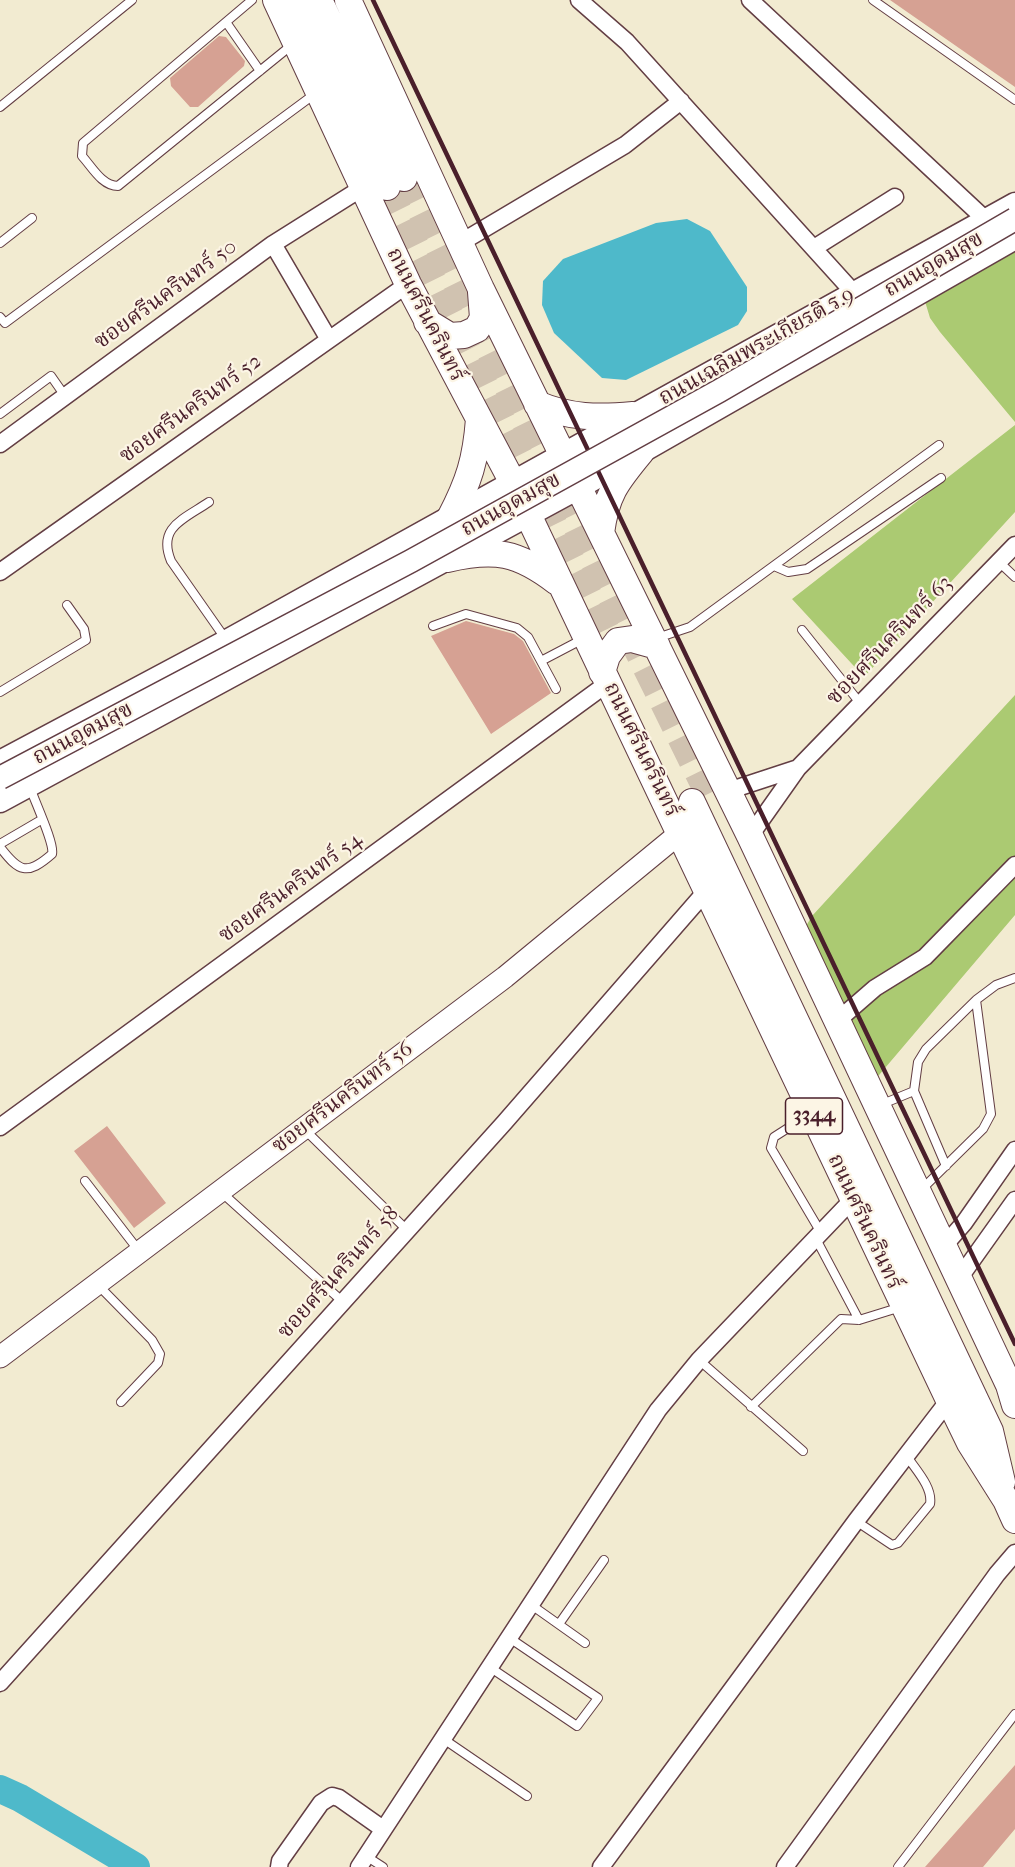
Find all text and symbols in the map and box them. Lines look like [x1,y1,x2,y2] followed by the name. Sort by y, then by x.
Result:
[880,226,988,304] street label: ถนนอุดมสุข
[89,234,243,356] street label: ซอยศรีนครินทร์ 50
[380,244,470,386] street label: ถนนศรีนครินทร์
[655,282,859,412] street label: ถนนเฉลิมพระเกียรติ ร.9
[115,349,267,469] street label: ซอยศรีนครินทร์ 52
[457,467,565,543] street label: ถนนอุดมสุข
[822,571,958,711] street label: ซอยศรีนครินทร์ 63
[597,678,685,822] street label: ถนนศรีนครินทร์
[28,697,138,771] street label: ถนนอุดมสุข
[214,827,368,949] street label: ซอยศรีนครินทร์ 54
[267,1036,419,1160] street label: ซอยศรีนครินทร์ 56
[786,1098,842,1134] road number: 3344
[821,1150,907,1294] street label: ถนนศรีนครินทร์
[273,1201,405,1345] street label: ซอยศรีนครินทร์ 58

